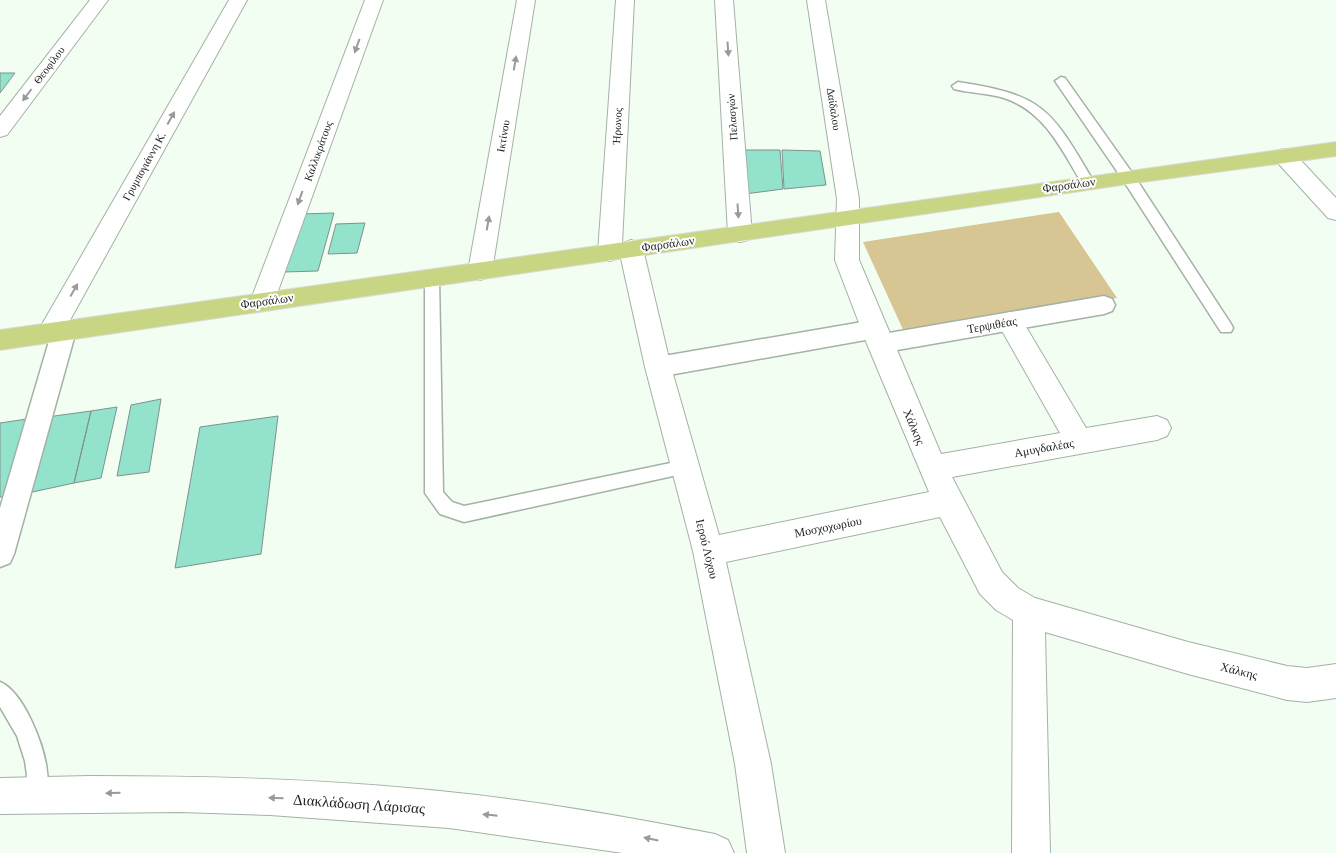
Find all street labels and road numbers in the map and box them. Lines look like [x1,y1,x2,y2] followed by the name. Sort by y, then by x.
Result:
[31,44,67,86] street label: Θεοφίλου
[825,87,843,132] street label: Δαίδαλου
[724,93,740,141] street label: Πελασγών
[610,107,624,146] street label: Ήρωνος
[494,118,512,153] street label: Ικτίνου
[302,119,335,183] street label: Καλλικράτους
[120,129,168,203] street label: Γρυμπογιάννη Κ.
[1042,174,1097,196] street label: Φαρσάλων
[641,233,696,255] street label: Φαρσάλων
[240,290,295,312] street label: Φαρσάλων
[966,314,1018,336] street label: Τερψιθέας
[900,407,928,447] street label: Χάλκης
[1013,436,1075,460] street label: Αμυγδαλέας
[793,514,863,540] street label: Μοσχοχωρίου
[693,518,721,580] street label: Ιερού Λόχου
[1219,660,1259,682] street label: Χάλκης
[293,791,426,817] street label: Διακλάδωση Λάρισας

